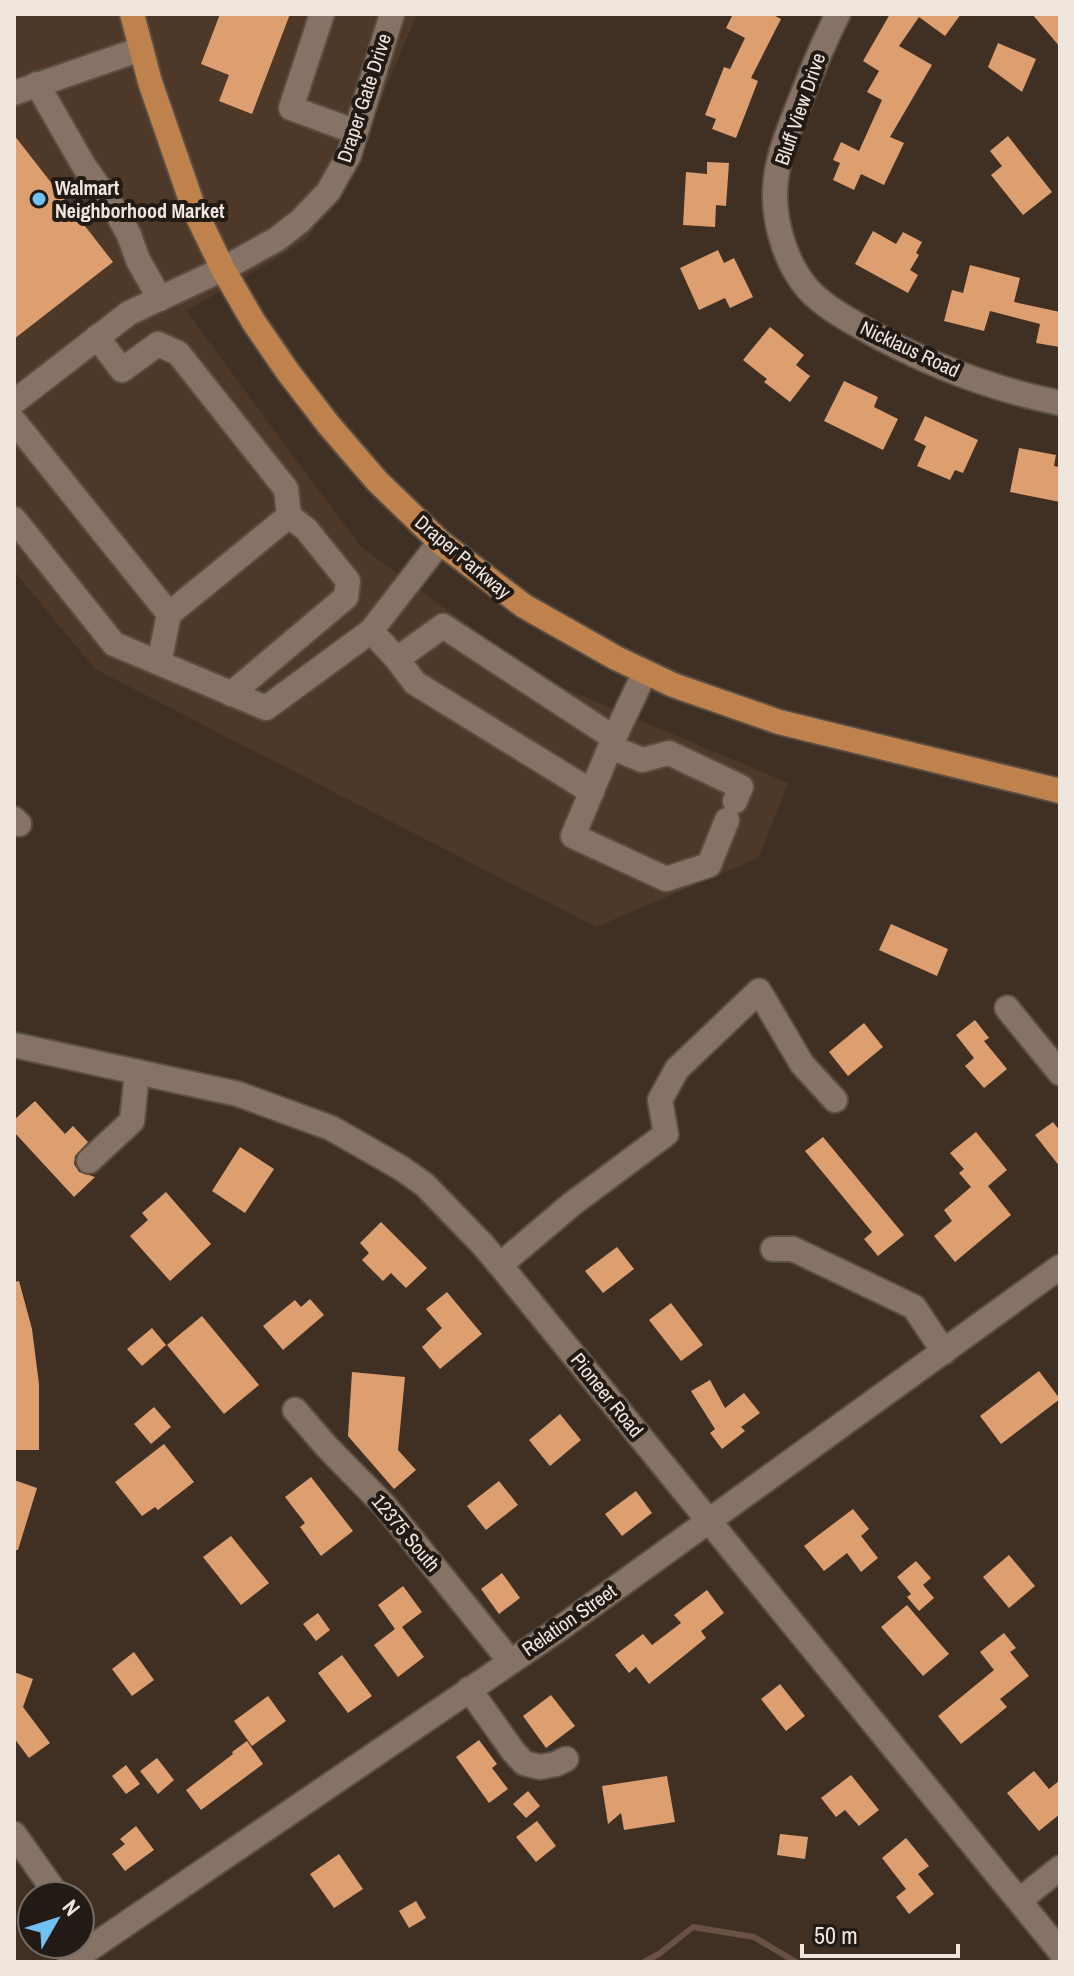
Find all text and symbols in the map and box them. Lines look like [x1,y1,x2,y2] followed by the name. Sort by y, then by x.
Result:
[330,30,397,166] street label: Draper Gate Drive
[768,49,831,169] street label: Bluff View Drive
[55,174,225,224] place label: Walmart Neighborhood Market
[30,190,48,208] marker: Walmart Neighborhood Market
[856,314,964,383] street label: Nicklaus Road
[410,508,518,605] street label: Draper Parkway
[565,1347,650,1443] street label: Pioneer Road
[366,1488,447,1577] street label: 12375 South
[516,1577,622,1662] street label: Relation Street
[16,1880,96,1960] north arrow
[56,1893,87,1922] text: N
[802,1908,958,1958] scale bar
[814,1919,858,1951] text: 50 m

